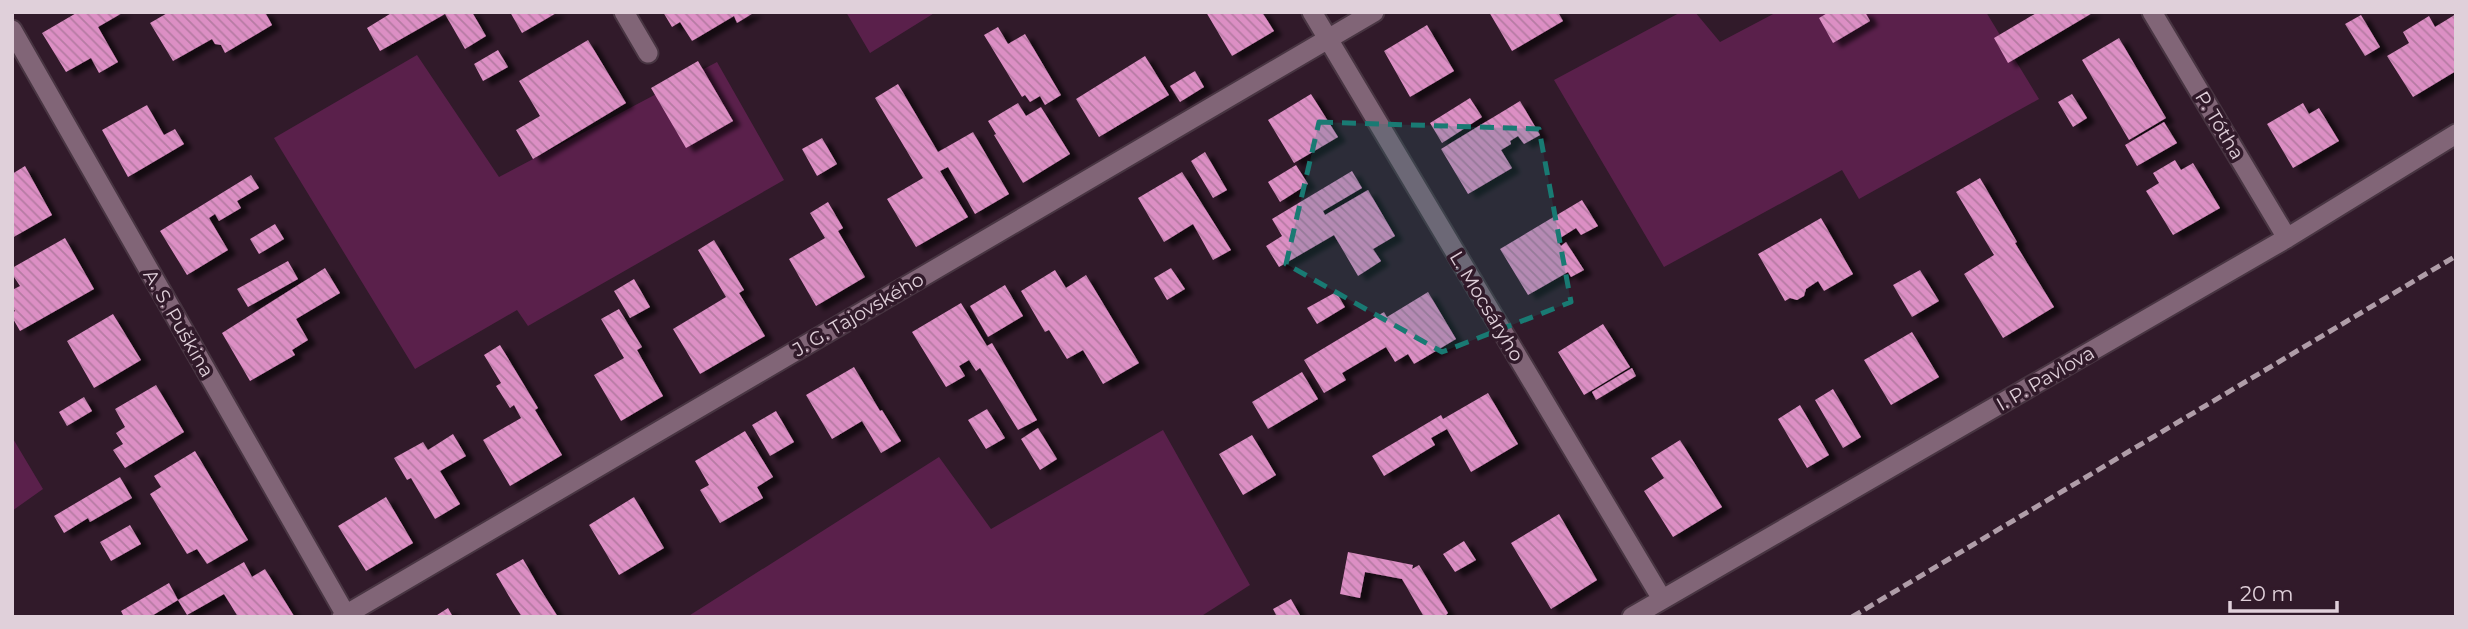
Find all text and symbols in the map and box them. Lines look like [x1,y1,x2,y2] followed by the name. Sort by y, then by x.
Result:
[2190,87,2249,164] street label: P. Tótha
[1445,247,1529,366] street label: L. Mocsáryho
[138,265,219,381] street label: A. S. Puškina
[788,268,928,362] street label: J. G. Tajovského
[1992,341,2098,416] street label: I. P. Pavlova
[2230,570,2337,614] scale bar
[2240,581,2294,606] text: 20 m

